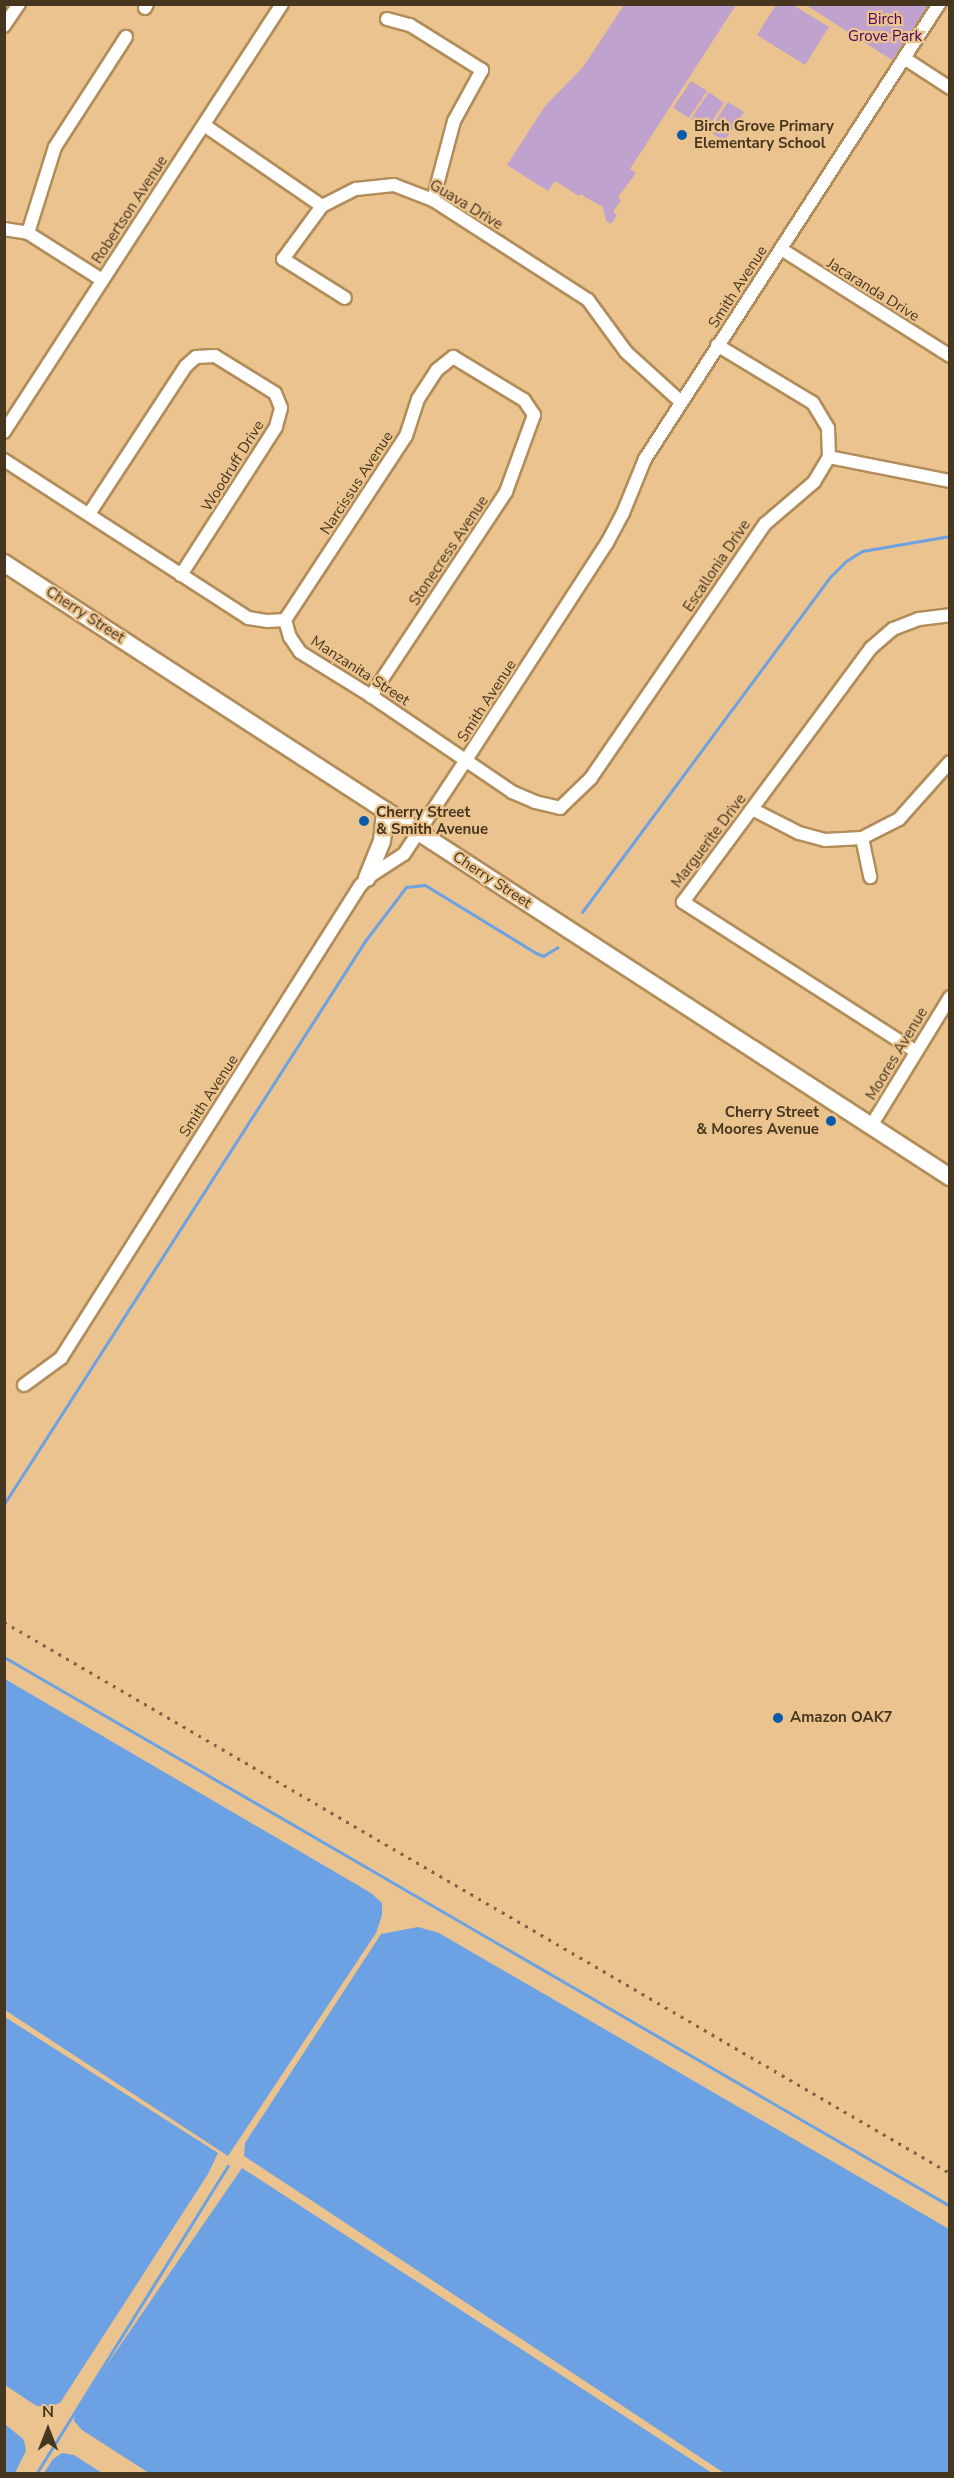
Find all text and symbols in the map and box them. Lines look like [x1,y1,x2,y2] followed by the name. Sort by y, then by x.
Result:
[848,10,922,45] park label: Birch Grove Park
[694,117,834,152] place label: Birch Grove Primary Elementary School
[675,128,689,142] marker: Birch Grove Primary Elementary School
[88,153,172,267] street label: Robertson Avenue
[426,176,506,234] street label: Guava Drive
[705,243,771,331] street label: Smith Avenue
[823,254,923,326] street label: Jacaranda Drive
[198,417,268,515] street label: Woodruff Drive
[317,428,397,538] street label: Narcissus Avenue
[406,493,492,609] street label: Stonecress Avenue
[680,517,754,615] street label: Escallonia Drive
[42,583,128,647] street label: Cherry Street
[307,632,413,710] street label: Manzanita Street
[454,657,520,745] street label: Smith Avenue
[668,791,750,891] street label: Marguerite Drive
[376,803,488,838] place label: Cherry Street & Smith Avenue
[357,814,371,828] marker: Cherry Street & Smith Avenue
[449,848,535,912] street label: Cherry Street
[862,1004,932,1104] street label: Moores Avenue
[176,1052,242,1140] street label: Smith Avenue
[696,1103,819,1138] place label: Cherry Street & Moores Avenue
[824,1114,838,1128] marker: Cherry Street & Moores Avenue
[790,1709,893,1727] place label: Amazon OAK7
[771,1711,785,1725] marker: Amazon OAK7
[18,2400,78,2460] north arrow
[42,2401,54,2423] text: N

